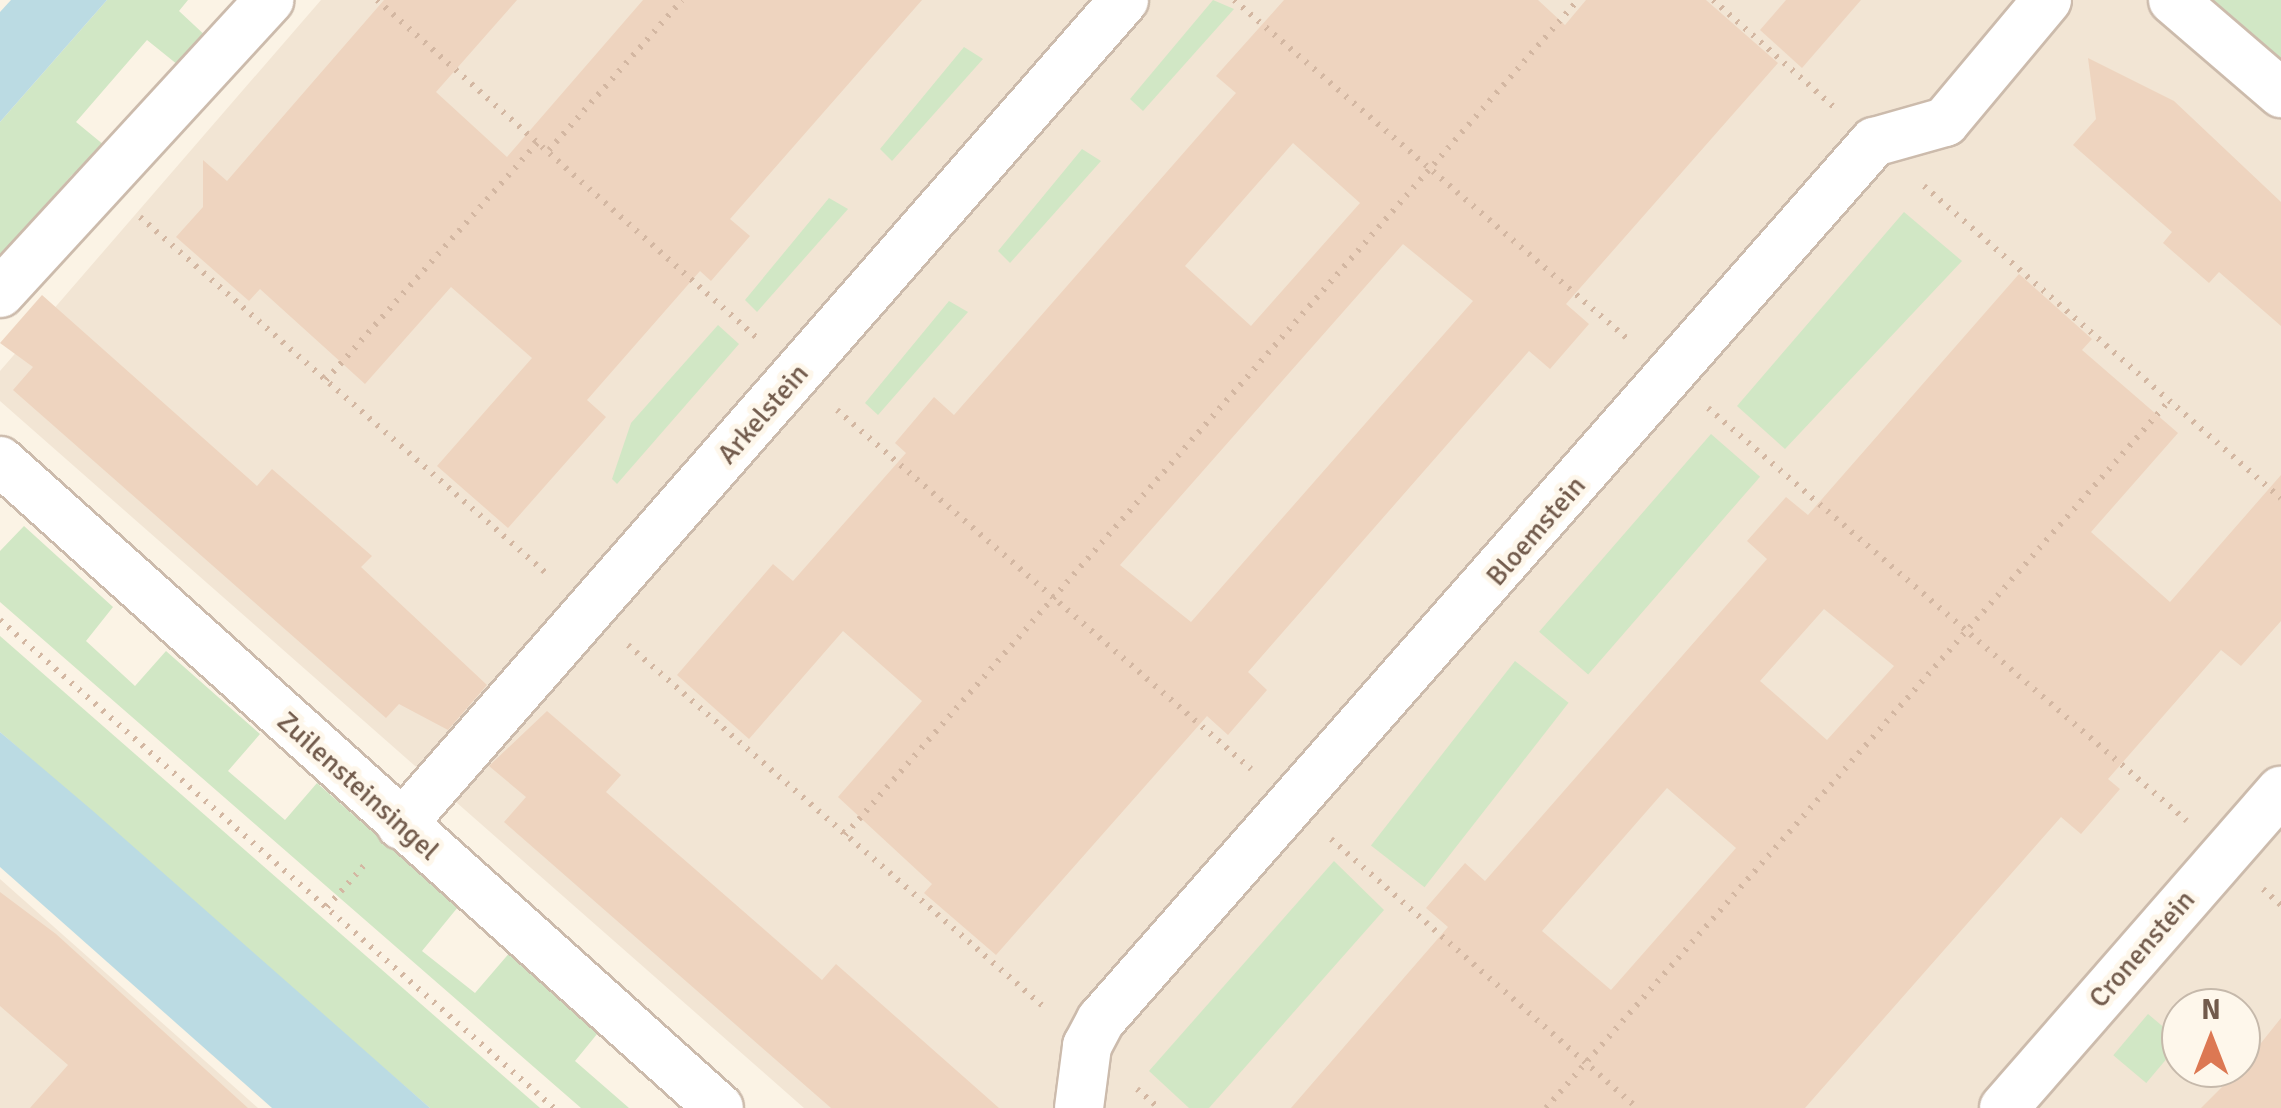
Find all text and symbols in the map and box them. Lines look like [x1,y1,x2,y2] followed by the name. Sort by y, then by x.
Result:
[710,357,816,471] street label: Arkelstein
[1479,469,1593,593] street label: Bloemstein
[270,705,446,867] street label: Zuilensteinsingel
[2082,883,2202,1015] street label: Cronenstein
[2161,988,2261,1088] north arrow
[2201,993,2221,1027] text: N

